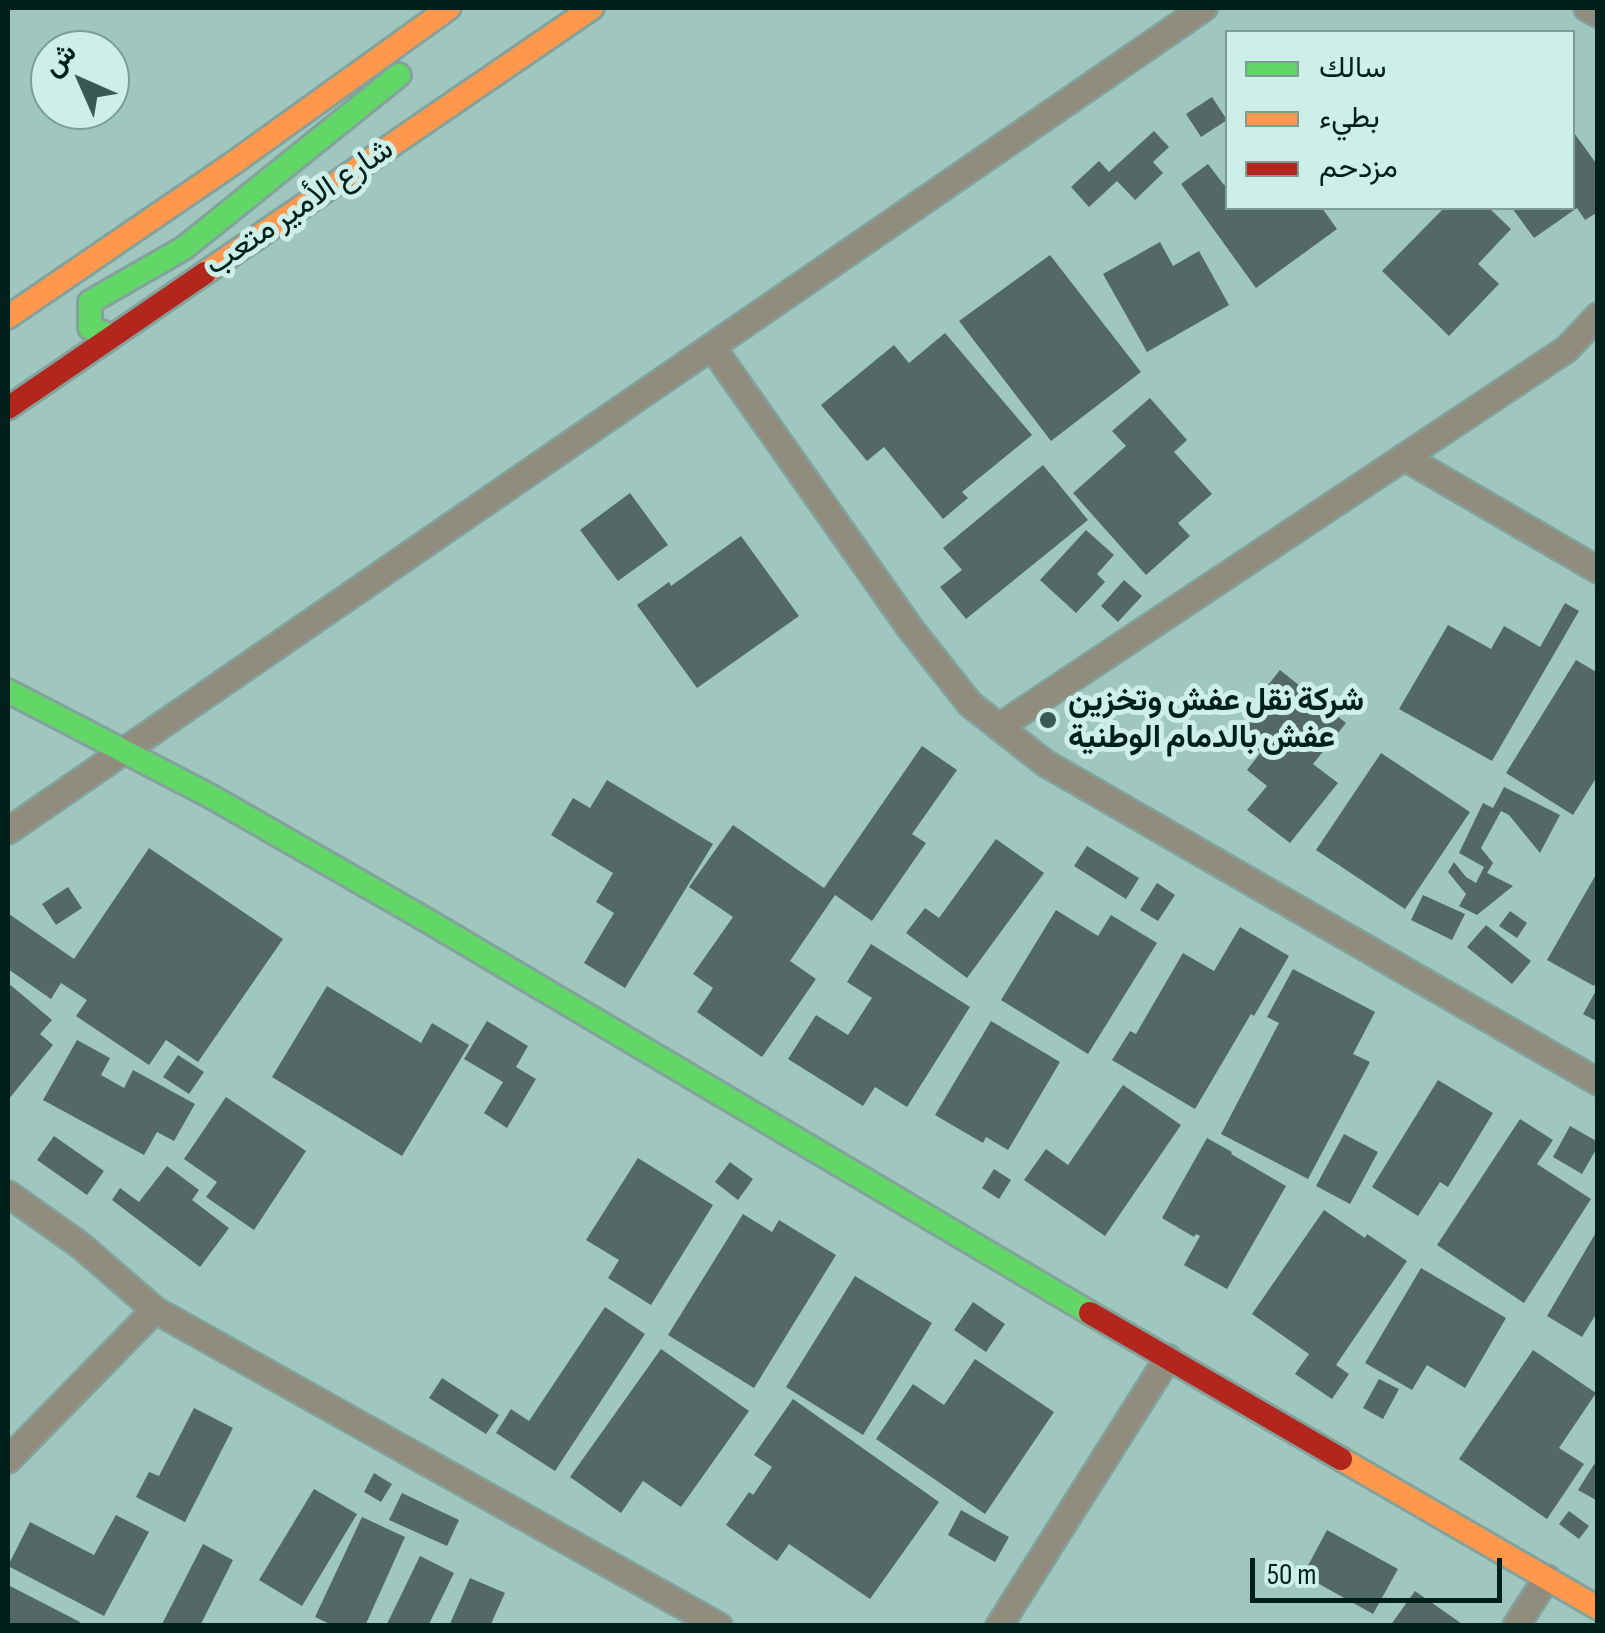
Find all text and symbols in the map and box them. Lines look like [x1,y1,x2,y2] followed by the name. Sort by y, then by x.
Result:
[30,30,130,130] north arrow
[1225,30,1575,210] legend
[36,36,83,83] text: ش
[1319,50,1386,86] text: سالك
[1319,100,1380,136] text: بطيء
[199,131,401,285] street label: شارع الأمير متعب
[1319,150,1398,186] text: مزدحم
[1068,683,1364,758] place label: شركة نقل عفش وتخزين عفش بالدمام الوطنية
[1037,709,1059,731] marker: شركة نقل عفش وتخزين عفش بالدمام الوطنية
[1255,1538,1508,1600] scale bar
[1267,1557,1316,1593] text: 50 m

